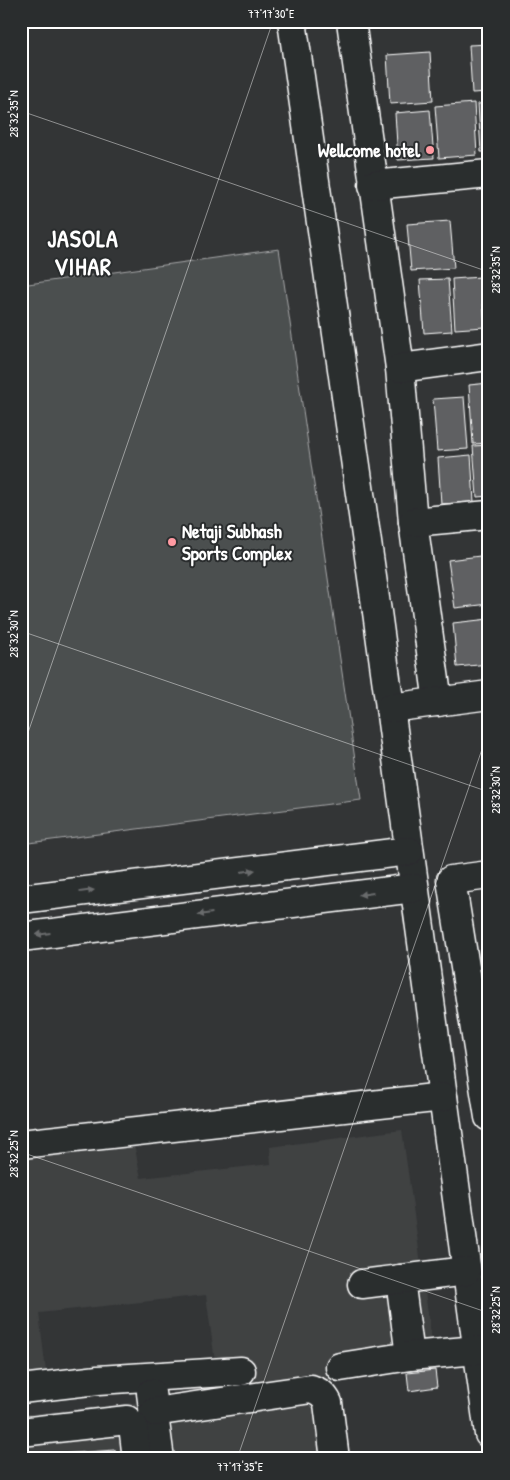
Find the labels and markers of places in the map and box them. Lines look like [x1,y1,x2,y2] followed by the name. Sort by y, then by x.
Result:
[318,137,421,163] place label: Wellcome hotel
[424,144,436,156] marker: Wellcome hotel
[182,518,293,567] place label: Netaji Subhash Sports Complex
[166,536,178,548] marker: Netaji Subhash Sports Complex

